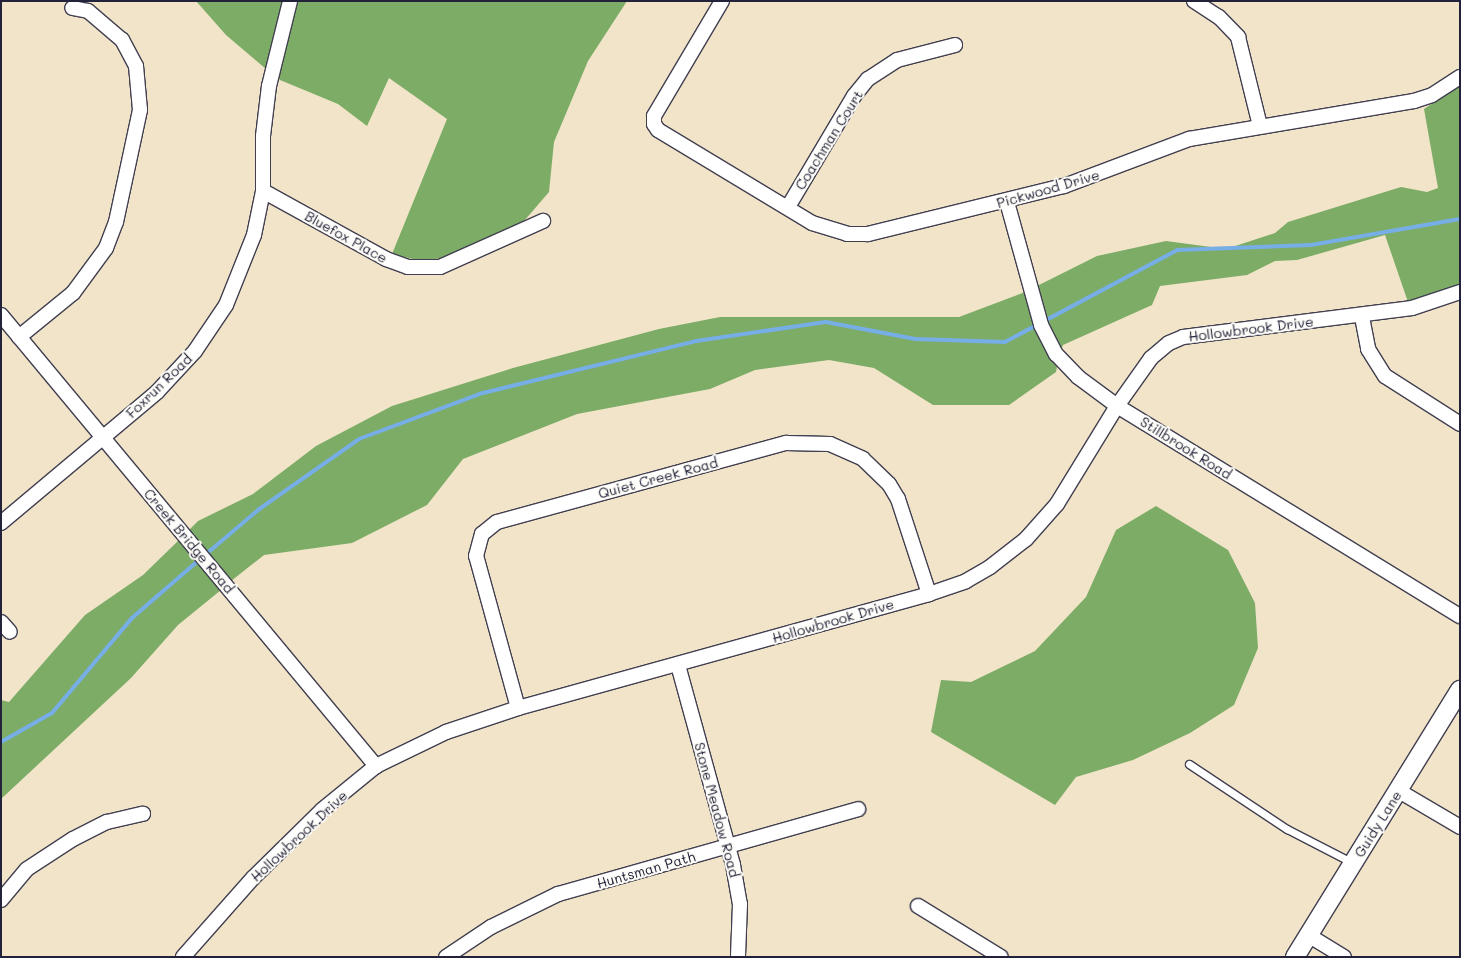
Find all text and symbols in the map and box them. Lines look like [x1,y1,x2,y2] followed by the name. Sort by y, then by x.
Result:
[792,87,866,193] street label: Coachman Court
[995,166,1101,212] street label: Pickwood Drive
[302,207,390,267] street label: Bluefox Place
[1187,313,1315,345] street label: Hollowbrook Drive
[123,350,195,422] street label: Foxrun Road
[1137,413,1235,483] street label: Stillbrook Road
[596,454,720,502] street label: Quiet Creek Road
[140,485,238,597] street label: Creek Bridge Road
[770,596,896,646] street label: Hollowbrook Drive
[691,741,743,879] street label: Stone Meadow Road
[247,787,351,885] street label: Hollowbrook Drive
[1351,788,1405,860] street label: Guidy Lane
[595,848,697,892] street label: Huntsman Path

